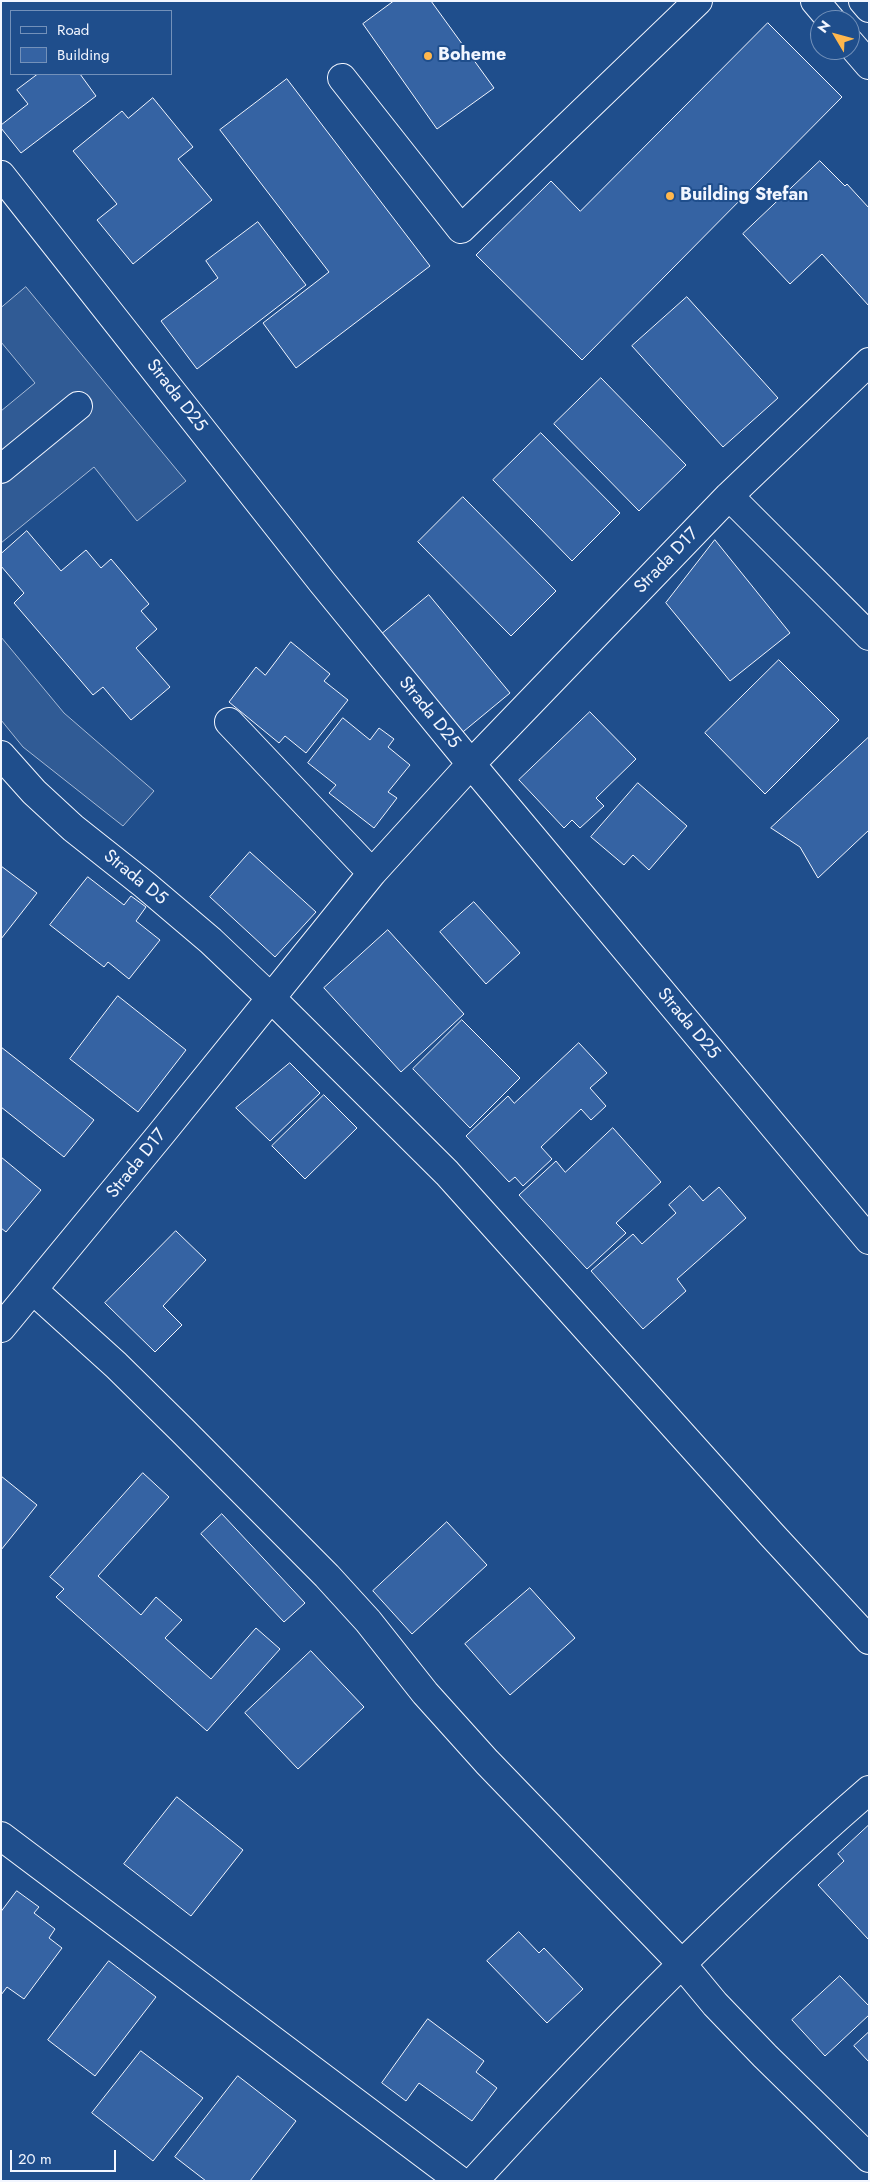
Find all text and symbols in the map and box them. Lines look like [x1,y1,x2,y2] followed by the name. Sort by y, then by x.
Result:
[10,10,172,75] legend
[810,10,860,60] north arrow
[812,16,835,37] text: N
[57,19,89,41] text: Road
[57,44,109,66] text: Building
[438,45,506,67] place label: Boheme
[422,50,434,62] marker: Boheme
[680,185,808,207] place label: Building Stefan
[664,190,676,202] marker: Building Stefan
[141,355,211,437] street label: Strada D25
[630,524,704,598] street label: Strada D17
[394,673,464,753] street label: Strada D25
[99,846,171,910] street label: Strada D5
[652,984,724,1064] street label: Strada D25
[102,1125,172,1203] street label: Strada D17
[12,2140,119,2172] scale bar
[18,2148,52,2170] text: 20 m

